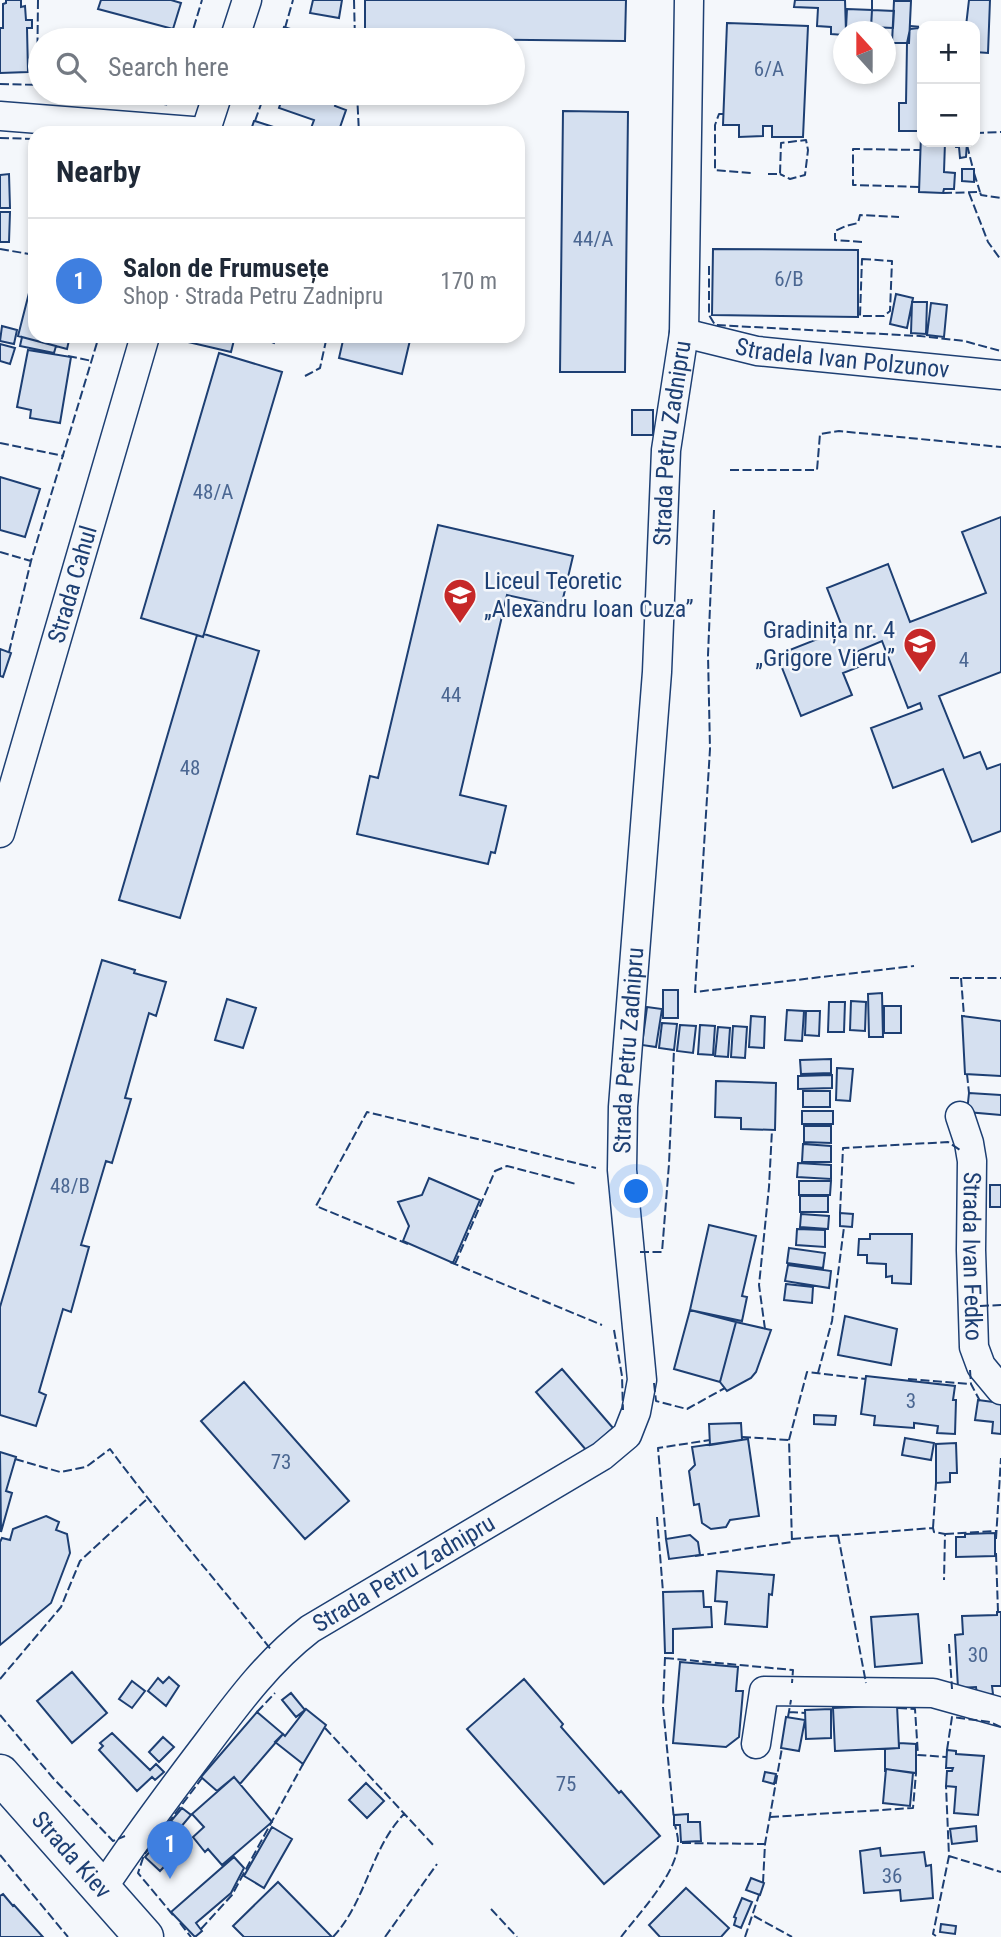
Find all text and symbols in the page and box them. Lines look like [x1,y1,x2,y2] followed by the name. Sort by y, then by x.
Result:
[833,21,896,84] north arrow
[917,21,980,147] map controls
[917,21,980,84] button: +
[28,28,525,105] search box
[52,48,90,86] icon: search
[108,52,229,82] text: Search here
[754,57,784,81] house number: 6/A
[917,84,980,147] button: −
[56,154,141,189] text: Nearby
[573,227,613,251] house number: 44/A
[123,253,329,283] text: Salon de Frumusețe
[774,267,804,291] house number: 6/B
[73,268,85,295] text: 1
[440,268,497,295] text: 170 m
[123,283,383,310] text: Shop · Strada Petru Zadnipru
[733,332,951,384] street label: Stradela Ivan Polzunov
[648,339,697,547] street label: Strada Petru Zadnipru
[193,480,233,504] house number: 48/A
[42,523,103,646] street label: Strada Cahul
[484,567,694,623] place label: Liceul Teoretic „Alexandru Ioan Cuza”
[441,576,479,625] school or university icon: Liceul Teoretic „Alexandru Ioan Cuza”
[755,616,895,672] place label: Gradinița nr. 4 „Grigore Vieru”
[901,625,939,674] school or university icon: Gradinița nr. 4 „Grigore Vieru”
[959,648,969,672] house number: 4
[441,683,461,707] house number: 44
[180,756,200,780] house number: 48
[608,946,649,1154] street label: Strada Petru Zadnipru
[957,1172,988,1341] street label: Strada Ivan Fedko
[50,1174,90,1198] house number: 48/B
[619,1174,653,1208] your location
[906,1389,916,1413] house number: 3
[271,1450,291,1474] house number: 73
[308,1509,500,1638] street label: Strada Petru Zadnipru
[968,1643,988,1667] house number: 30
[556,1772,576,1796] house number: 75
[26,1806,117,1904] street label: Strada Kiev
[147,1821,193,1879] pin: 1
[882,1864,902,1888] house number: 36

